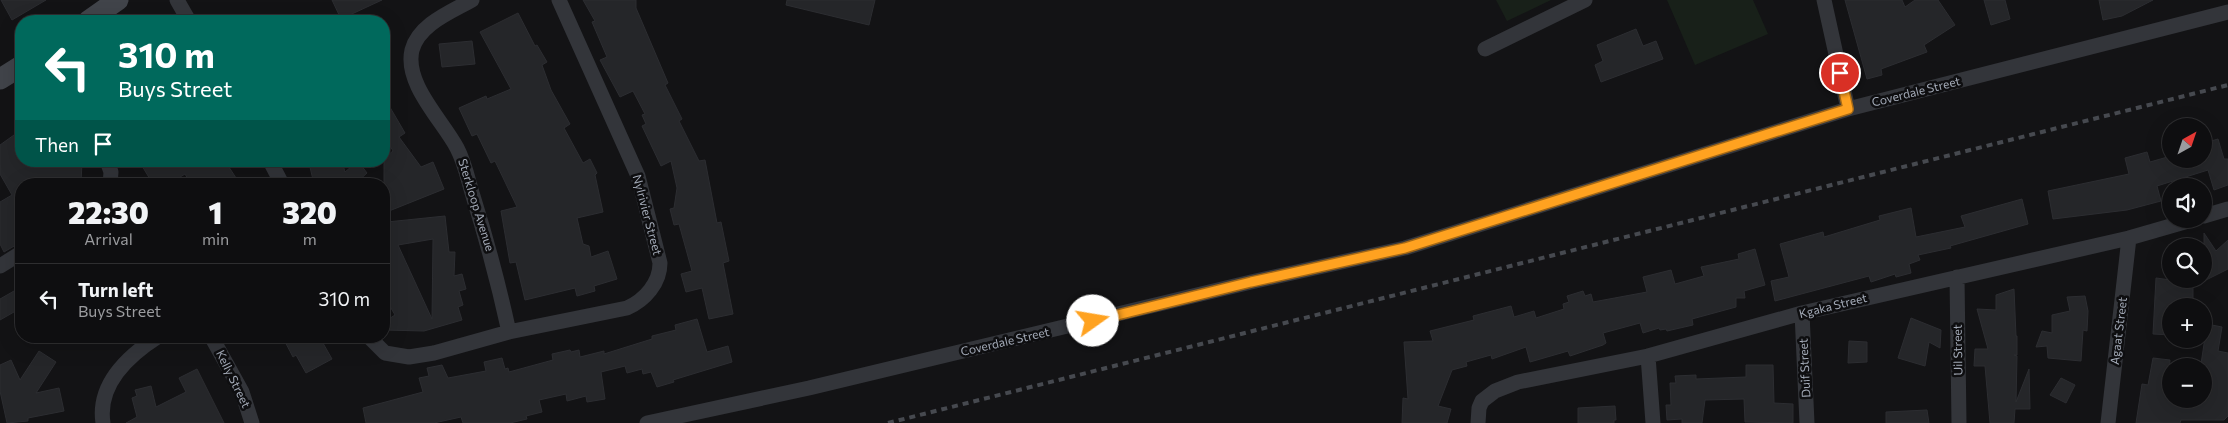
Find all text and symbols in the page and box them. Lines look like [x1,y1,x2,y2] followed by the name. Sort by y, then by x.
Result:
[118,32,215,75] text: 310 m
[35,35,100,100] icon: left
[1819,52,1861,94] pin
[1826,59,1854,87] icon: arrive
[1870,73,1962,109] street label: Coverdale Street
[118,75,232,102] text: Buys Street
[2162,118,2212,168] north arrow
[2162,118,2212,408] map controls
[89,130,117,158] icon: arrive
[35,133,79,156] text: Then
[456,157,498,253] street label: Sterkloop Avenue
[630,173,665,257] street label: Nylrivier Street
[2162,178,2212,228] button: sound
[68,193,149,230] text: 22:30
[209,193,223,230] text: 1
[282,193,337,230] text: 320
[84,229,133,248] text: Arrival
[202,229,229,248] text: min
[303,229,317,248] text: m
[2162,238,2212,288] button: search
[78,278,153,301] text: Turn left
[35,285,63,313] icon: left
[318,287,370,310] text: 310 m
[1797,290,1868,320] street label: Kgaka Street
[1066,294,1118,346] position arrow
[2107,296,2129,366] street label: Agaat Street
[2162,298,2212,348] button: +
[78,301,161,320] text: Buys Street
[959,324,1051,358] street label: Coverdale Street
[1950,324,1964,376] street label: Uil Street
[1795,338,1813,398] street label: Duif Street
[214,347,254,410] street label: Kelly Street
[2162,358,2212,408] button: −

